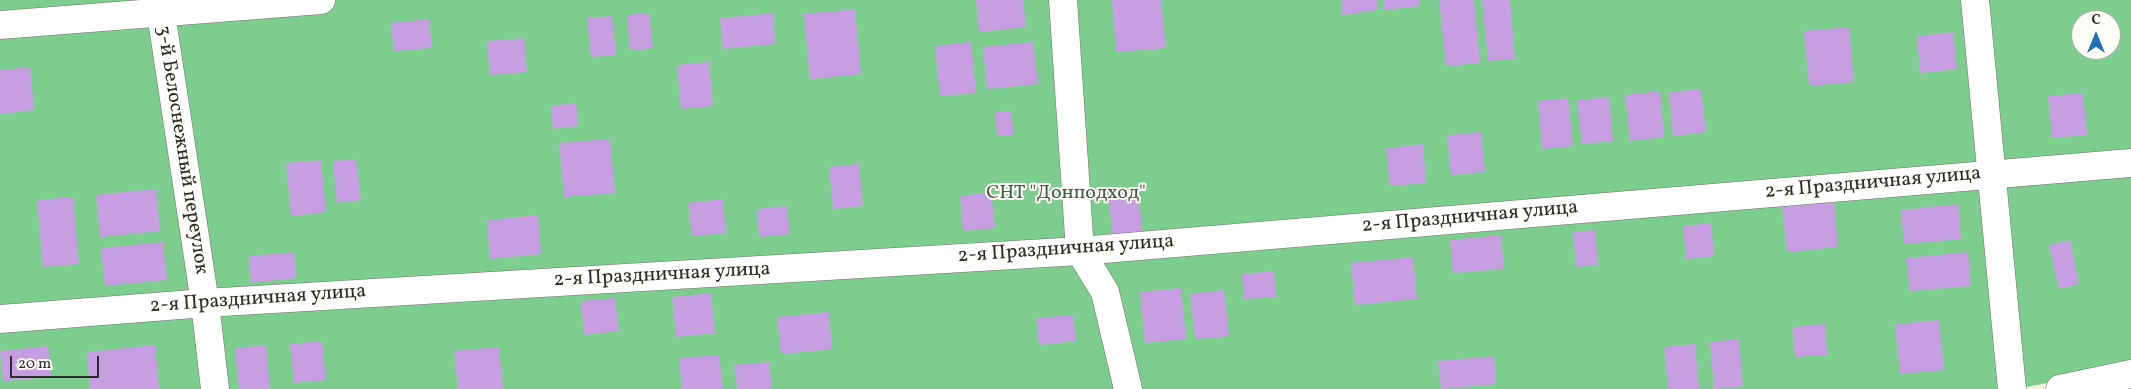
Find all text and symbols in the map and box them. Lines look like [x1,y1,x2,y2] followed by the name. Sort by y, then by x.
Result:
[2071,10,2121,60] north arrow
[2091,11,2101,30] text: С
[149,24,213,276] street label: 3-й Белоснежный переулок
[1764,163,1982,205] street label: 2-я Праздничная улица
[986,182,1146,206] park label: СНТ "Донподход"
[1361,197,1579,239] street label: 2-я Праздничная улица
[957,230,1175,270] street label: 2-я Праздничная улица
[553,258,771,294] street label: 2-я Праздничная улица
[149,280,367,320] street label: 2-я Праздничная улица
[12,346,101,378] scale bar
[18,354,51,375] text: 20 m

